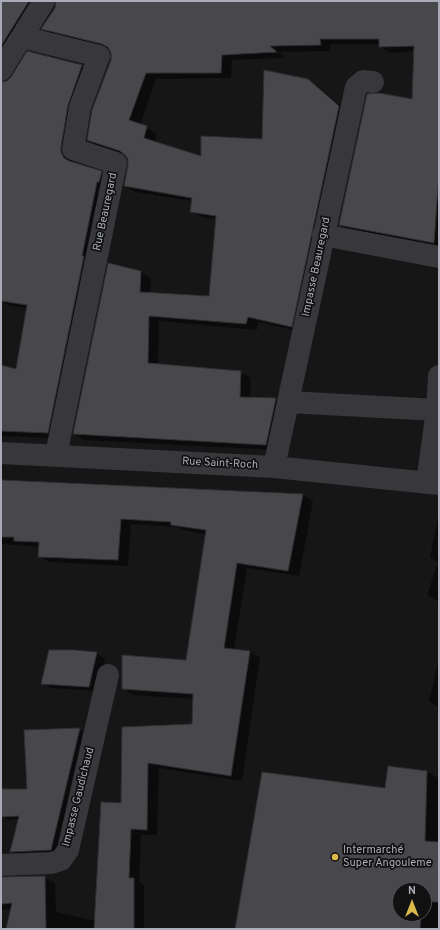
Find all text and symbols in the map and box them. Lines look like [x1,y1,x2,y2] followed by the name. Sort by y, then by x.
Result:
[91,172,121,252] street label: Rue Beauregard
[300,216,334,318] street label: Impasse Beauregard
[182,455,258,473] street label: Rue Saint-Roch
[60,746,98,848] street label: Impasse Gaudichaud
[343,844,432,870] place label: Intermarché Super Angouleme
[330,852,340,862] marker: Intermarché Super Angouleme
[392,882,432,922] north arrow
[408,884,416,898] text: N

